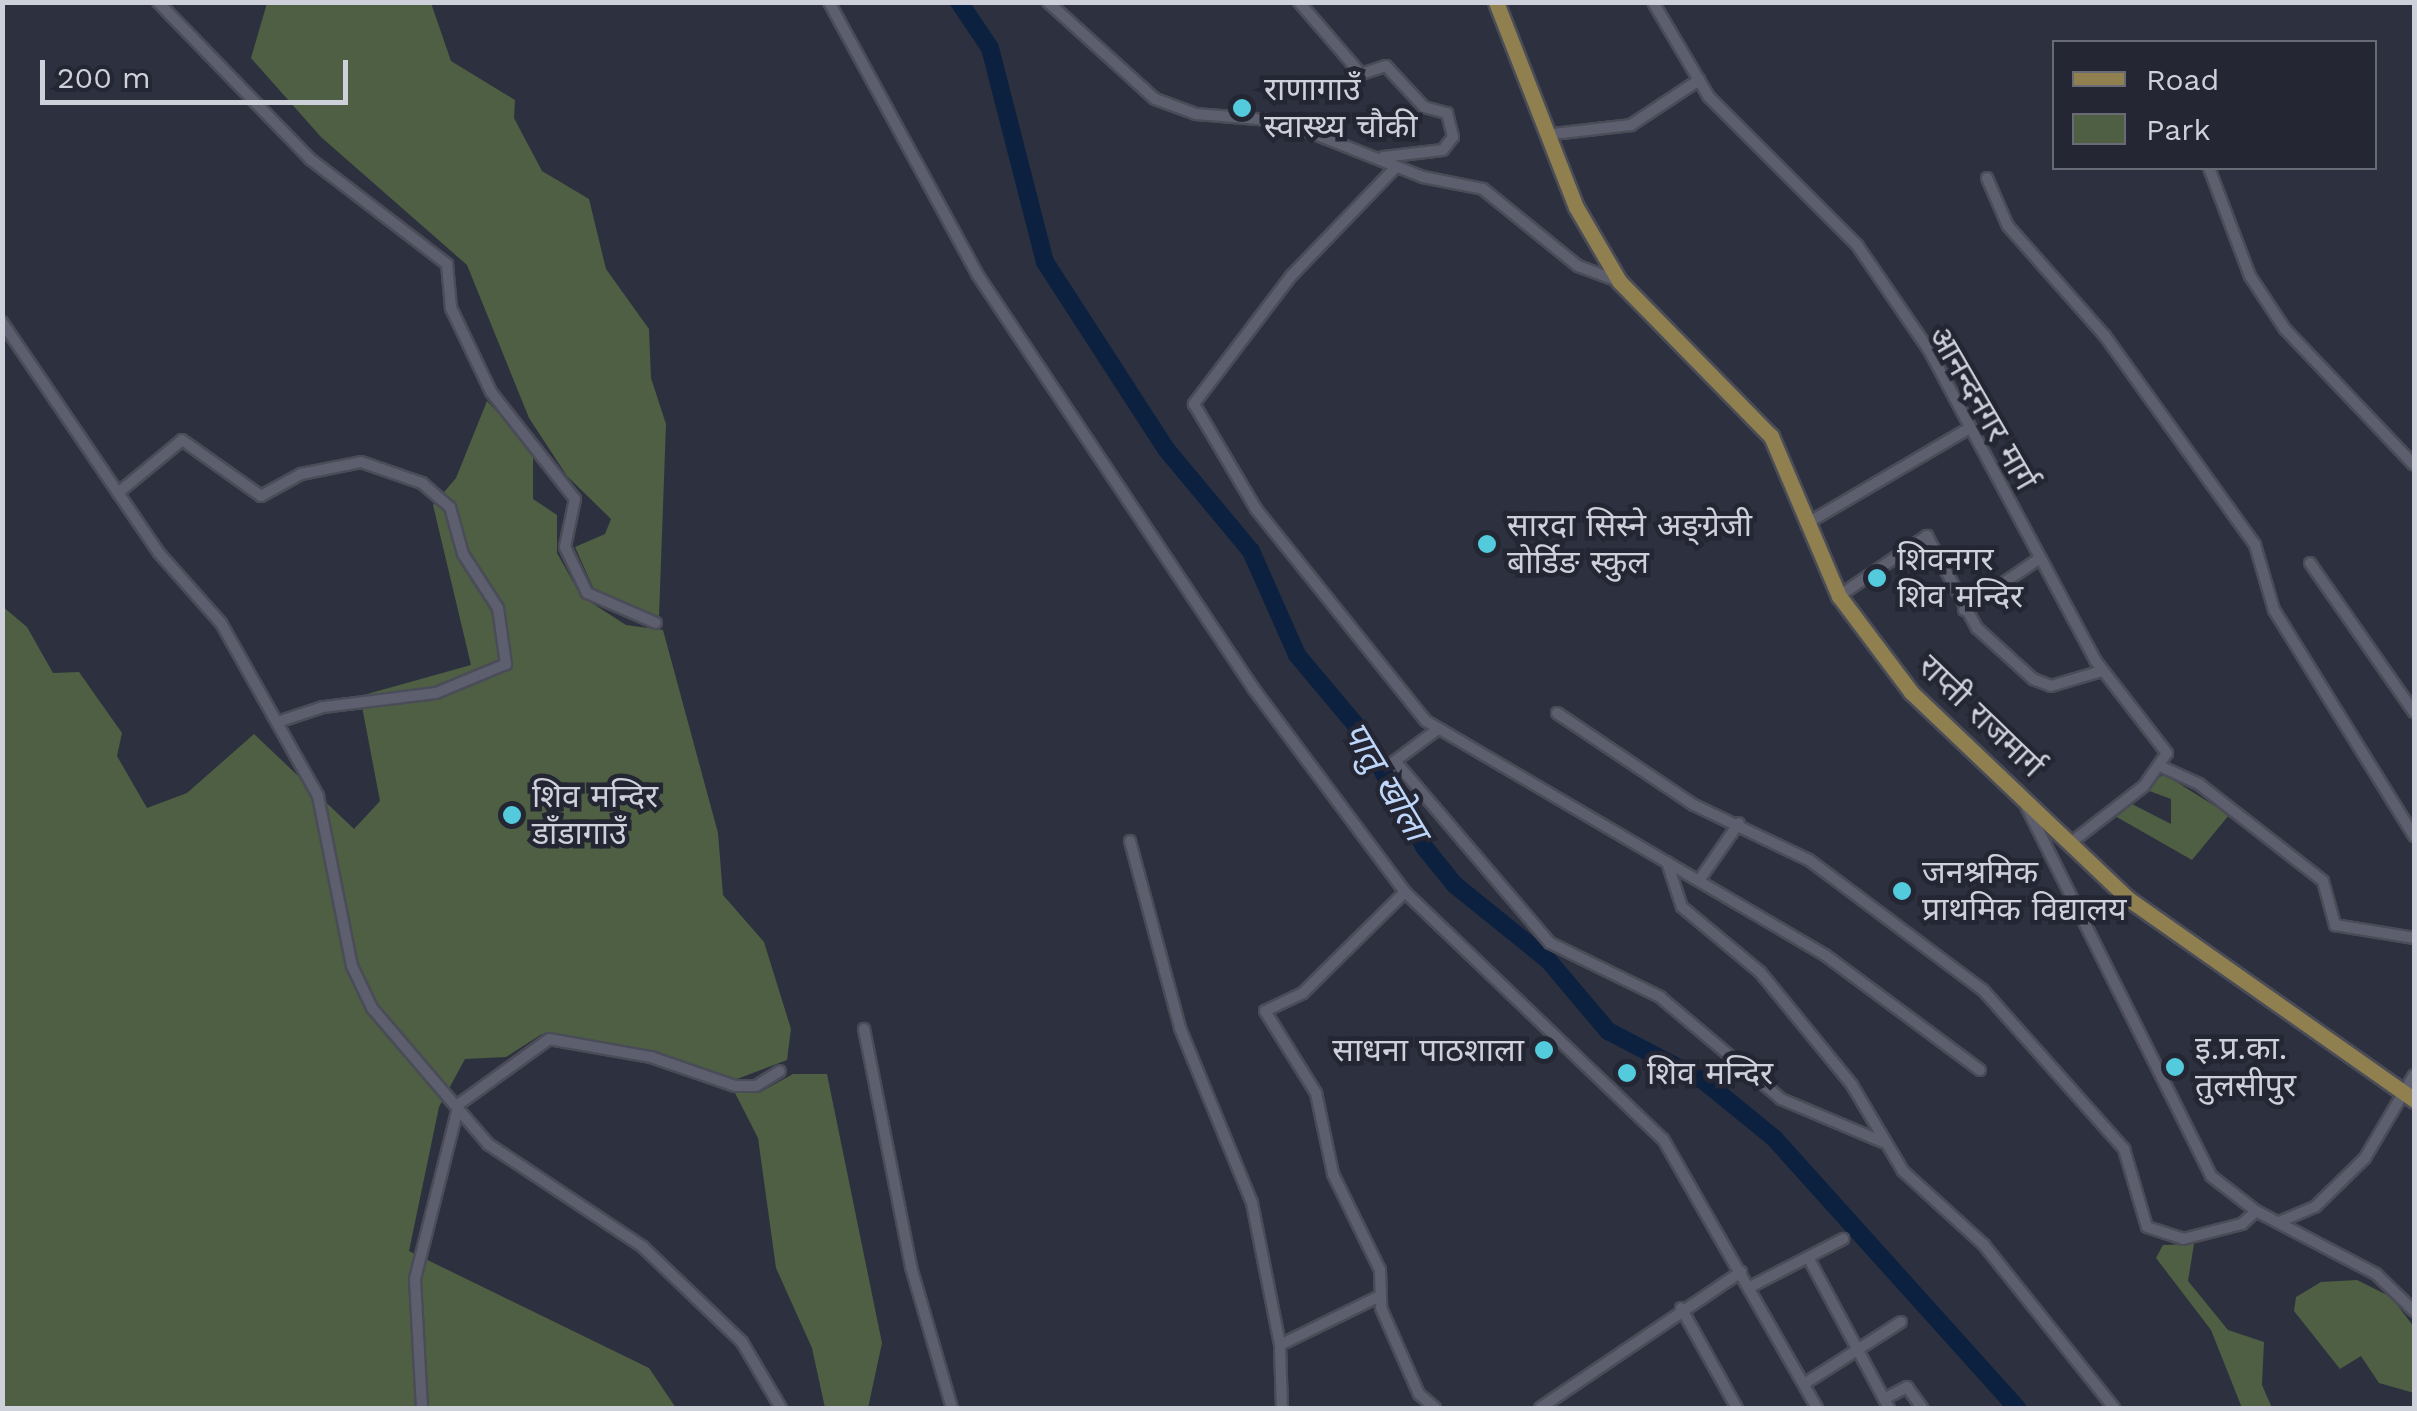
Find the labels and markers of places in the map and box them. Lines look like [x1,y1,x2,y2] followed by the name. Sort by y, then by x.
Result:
[1264,71,1418,146] place label: राणागाउँ स्वास्थ्य चौकी
[1229,95,1255,121] marker: राणागाउँ स्वास्थ्य चौकी
[1507,507,1752,582] place label: सारदा सिस्ने अङ्ग्रेजी बोर्डिङ स्कुल
[1476,533,1498,555] marker: सारदा सिस्ने अङ्ग्रेजी बोर्डिङ स्कुल
[1897,541,2023,616] place label: शिवनगर शिव मन्दिर
[1866,567,1888,589] marker: शिवनगर शिव मन्दिर
[532,778,658,853] place label: शिव मन्दिर डाँडागाउँ
[501,804,523,826] marker: शिव मन्दिर डाँडागाउँ
[1922,854,2127,929] place label: जनश्रमिक प्राथमिक विद्यालय
[1891,880,1913,902] marker: जनश्रमिक प्राथमिक विद्यालय
[2195,1030,2296,1105] place label: इ.प्र.का. तुलसीपुर
[1332,1031,1524,1069] place label: साधना पाठशाला
[1533,1039,1555,1061] marker: साधना पाठशाला
[1647,1054,1773,1092] place label: शिव मन्दिर
[2164,1056,2186,1078] marker: इ.प्र.का. तुलसीपुर
[1616,1062,1638,1084] marker: शिव मन्दिर

